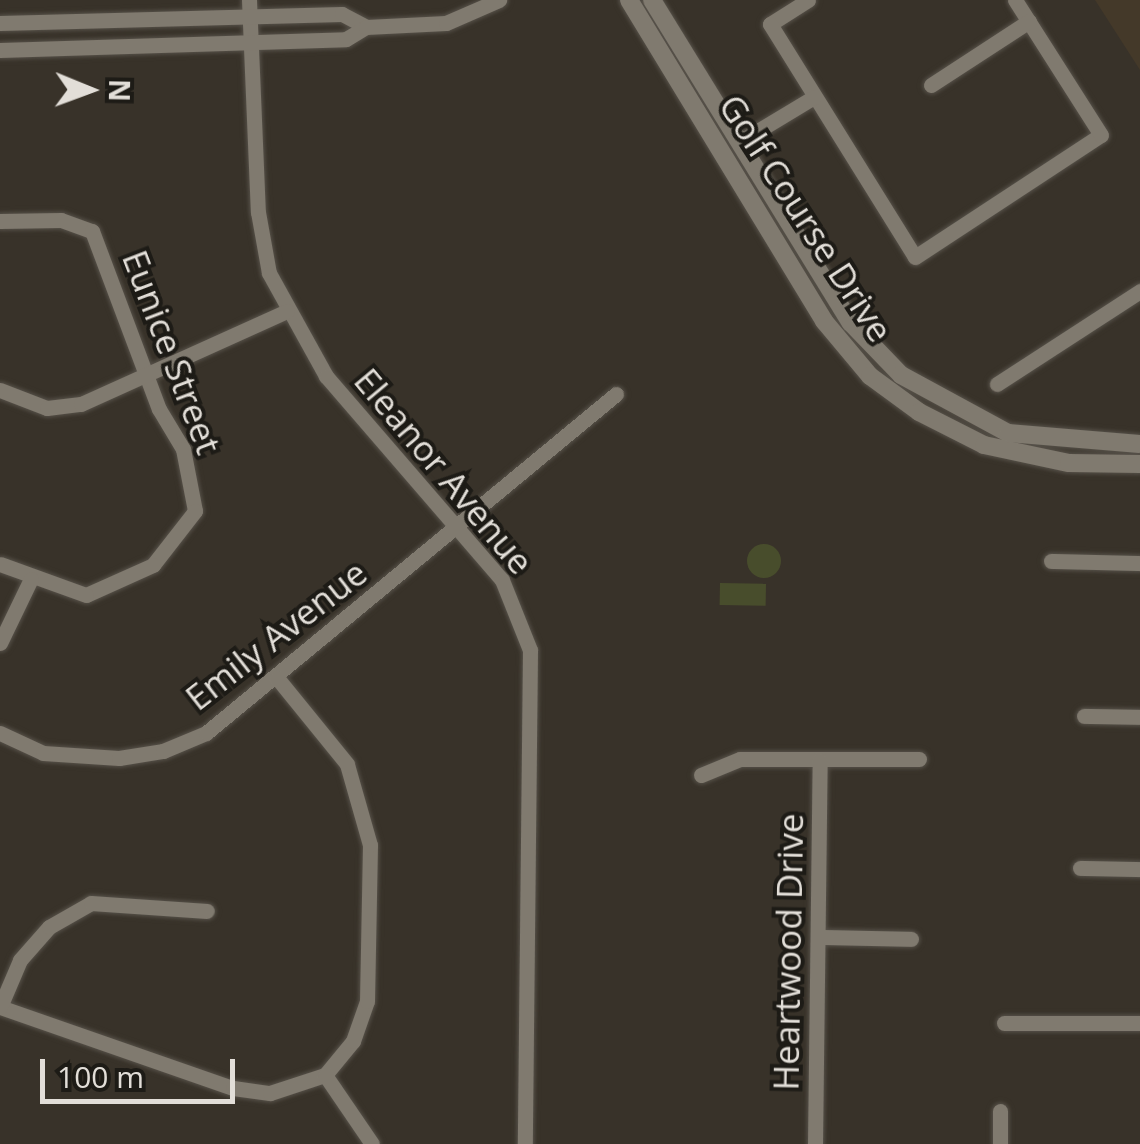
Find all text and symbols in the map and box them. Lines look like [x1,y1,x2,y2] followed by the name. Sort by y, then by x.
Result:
[40,40,140,140] north arrow
[101,79,139,102] text: N
[710,87,902,349] street label: Golf Course Drive
[114,244,230,460] street label: Eunice Street
[346,360,542,582] street label: Eleanor Avenue
[177,551,375,719] street label: Emily Avenue
[765,813,811,1091] street label: Heartwood Drive
[45,1039,240,1101] scale bar
[57,1056,144,1097] text: 100 m

